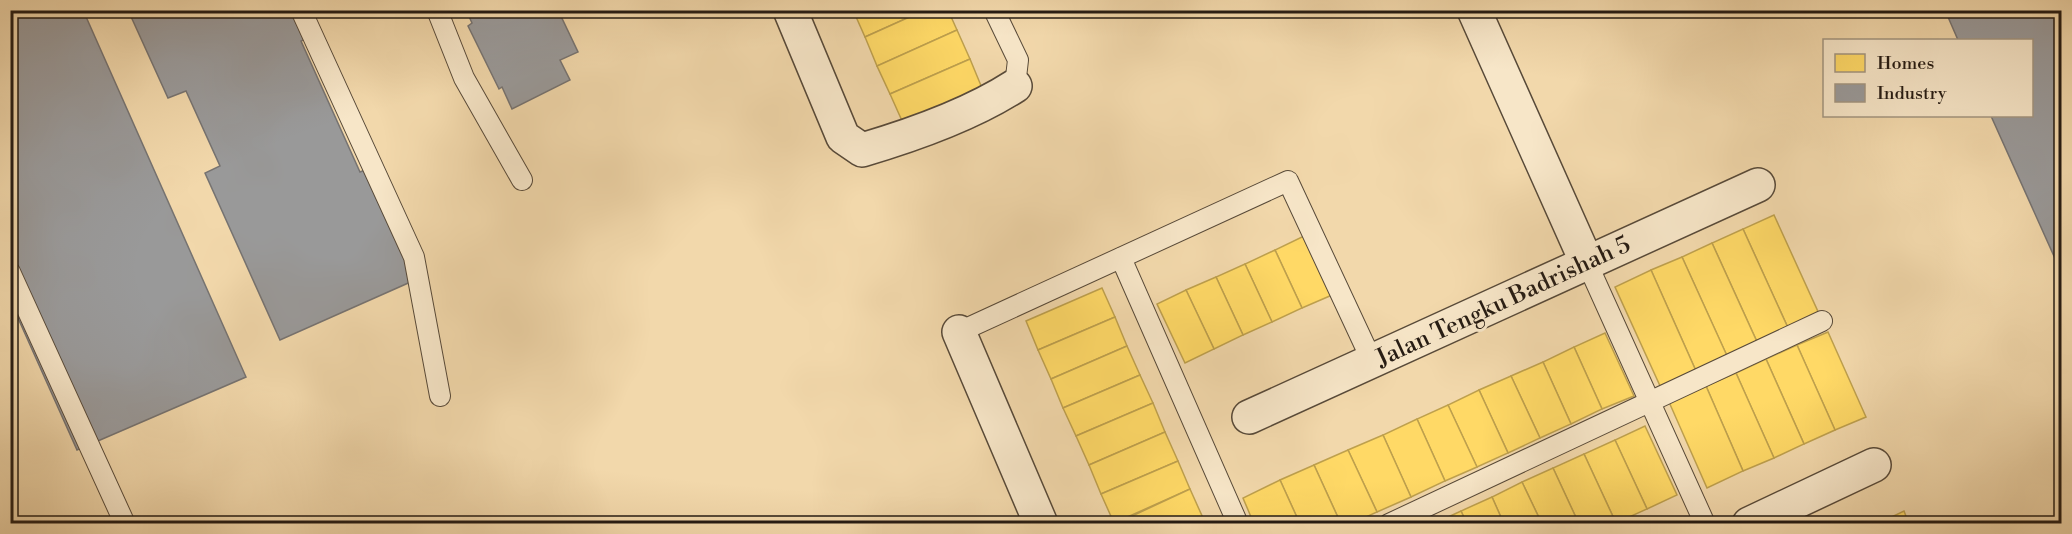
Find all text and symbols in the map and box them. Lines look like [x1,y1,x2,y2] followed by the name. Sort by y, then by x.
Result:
[1823,39,2033,117] legend
[1877,52,1934,75] text: Homes
[1877,82,1947,105] text: Industry
[1371,230,1635,374] street label: Jalan Tengku Badrishah 5

